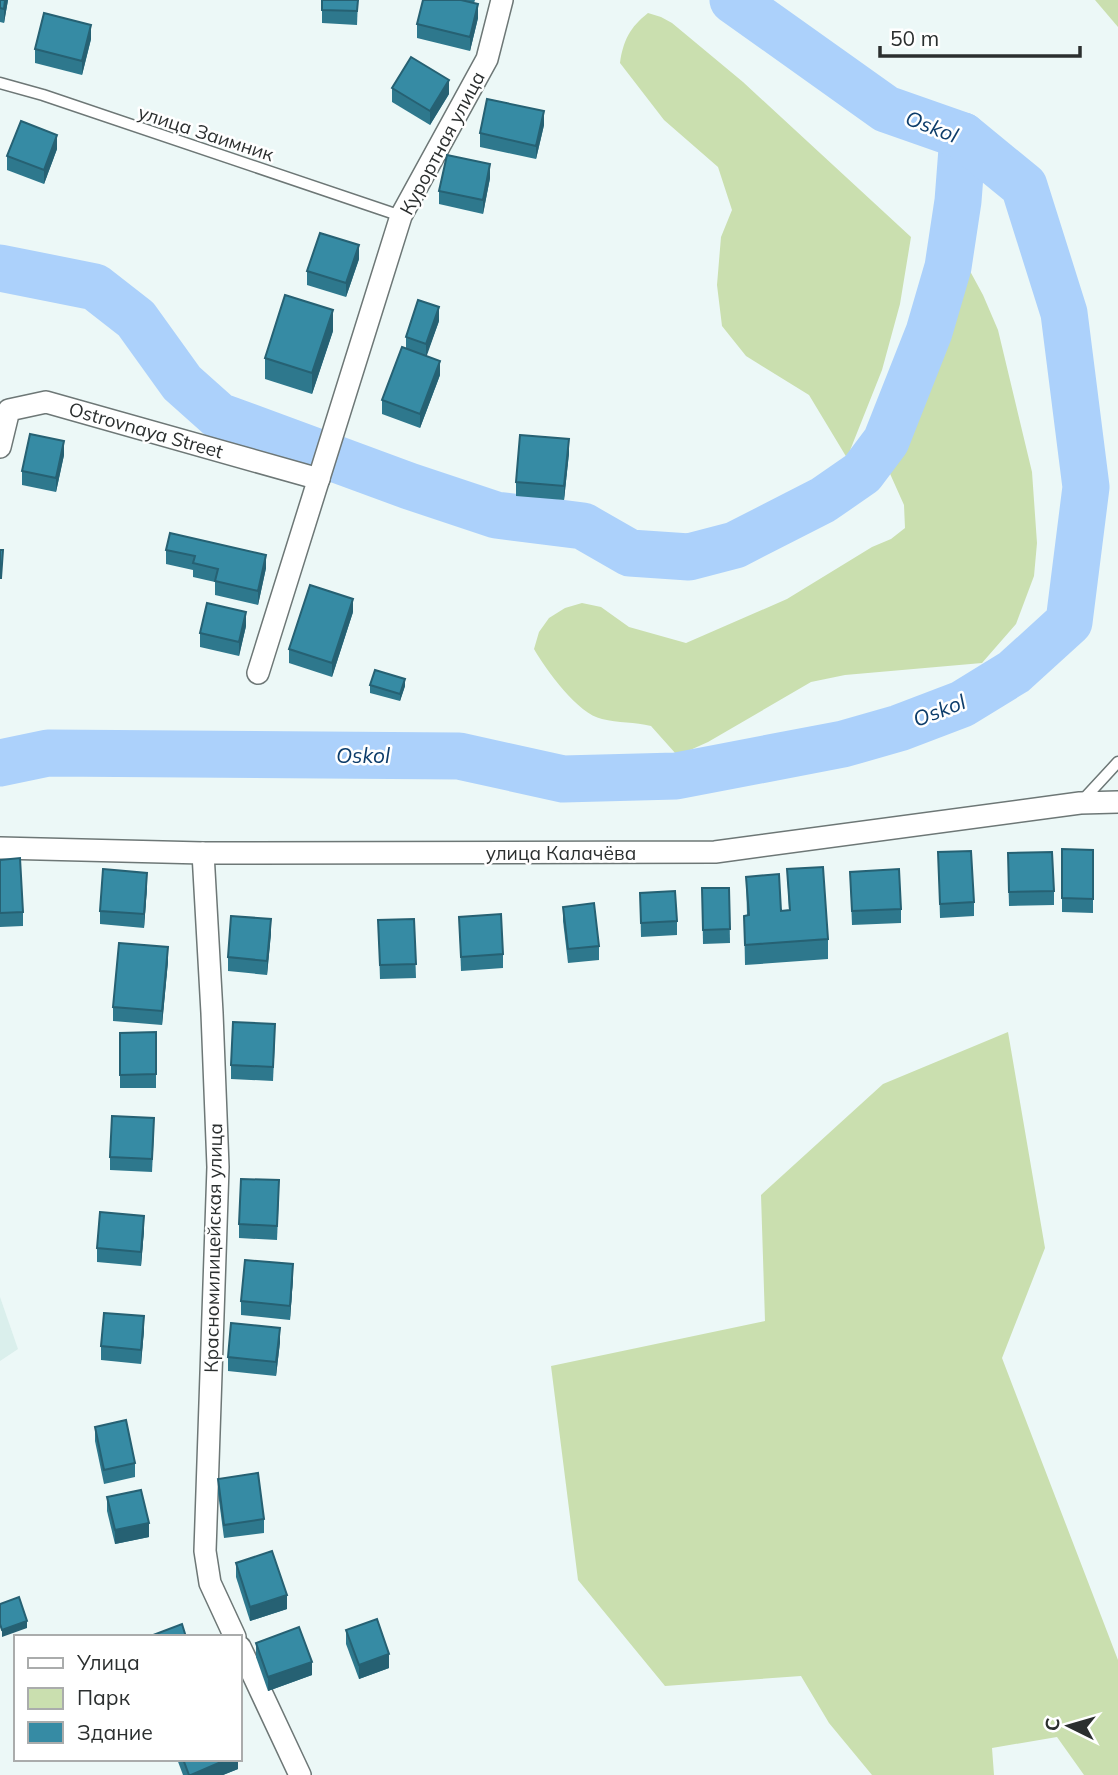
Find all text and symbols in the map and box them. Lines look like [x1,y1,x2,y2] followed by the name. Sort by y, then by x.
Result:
[880,14,1080,58] scale bar
[890,25,939,51] text: 50 m
[394,67,490,219] street label: Курортная улица
[135,100,278,166] street label: улица Заимник
[902,104,962,148] water label: Oskol
[66,396,226,464] street label: Ostrovnaya Street
[909,688,969,732] water label: Oskol
[336,742,390,768] water label: Oskol
[486,841,636,865] street label: улица Калачёва
[199,1123,227,1373] street label: Красномилицейская улица
[14,1635,242,1761] legend
[76,1649,140,1675] text: Улица
[77,1684,131,1710] text: Парк
[1034,1691,1104,1761] north arrow
[1040,1717,1065,1732] text: С
[77,1719,153,1745] text: Здание

